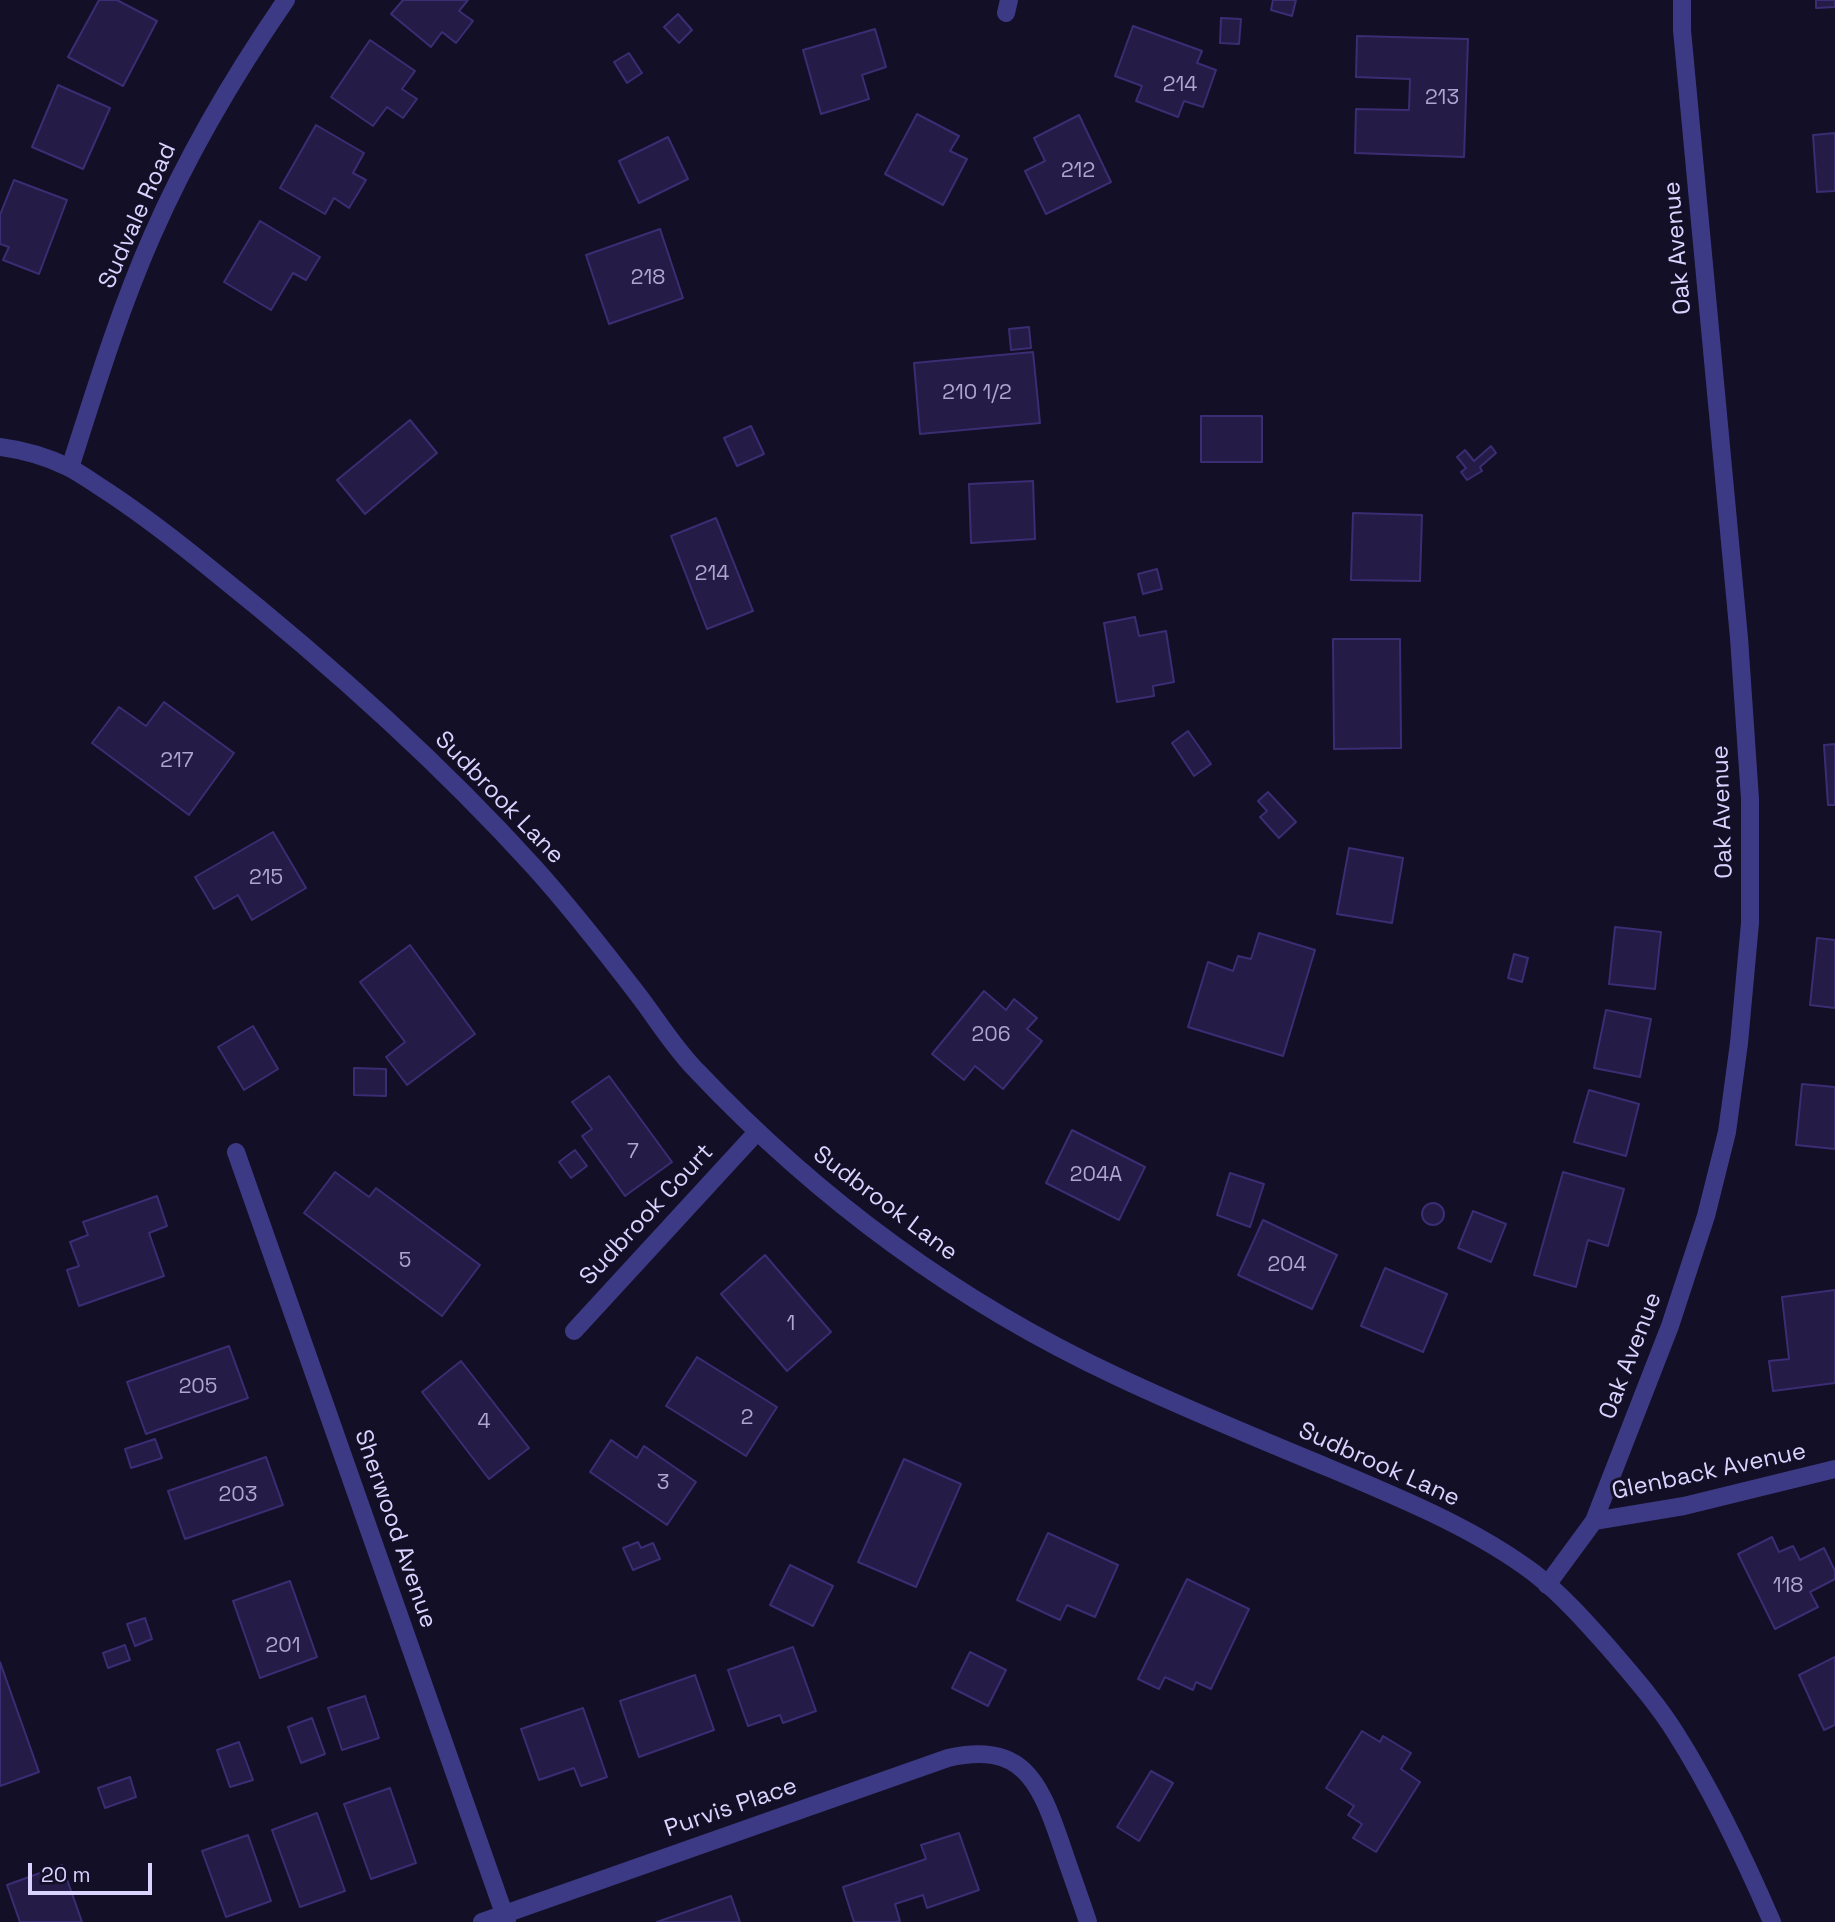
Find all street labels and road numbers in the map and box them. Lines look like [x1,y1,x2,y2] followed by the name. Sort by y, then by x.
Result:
[93,139,183,293] street label: Sudvale Road
[1658,180,1698,316] street label: Oak Avenue
[428,726,570,870] street label: Sudbrook Lane
[1706,745,1740,879] street label: Oak Avenue
[574,1138,720,1292] street label: Sudbrook Court
[807,1140,963,1268] street label: Sudbrook Lane
[1594,1288,1668,1424] street label: Oak Avenue
[1294,1417,1464,1513] street label: Sudbrook Lane
[348,1426,442,1632] street label: Sherwood Avenue
[1609,1437,1809,1507] street label: Glenback Avenue
[661,1772,801,1844] street label: Purvis Place

